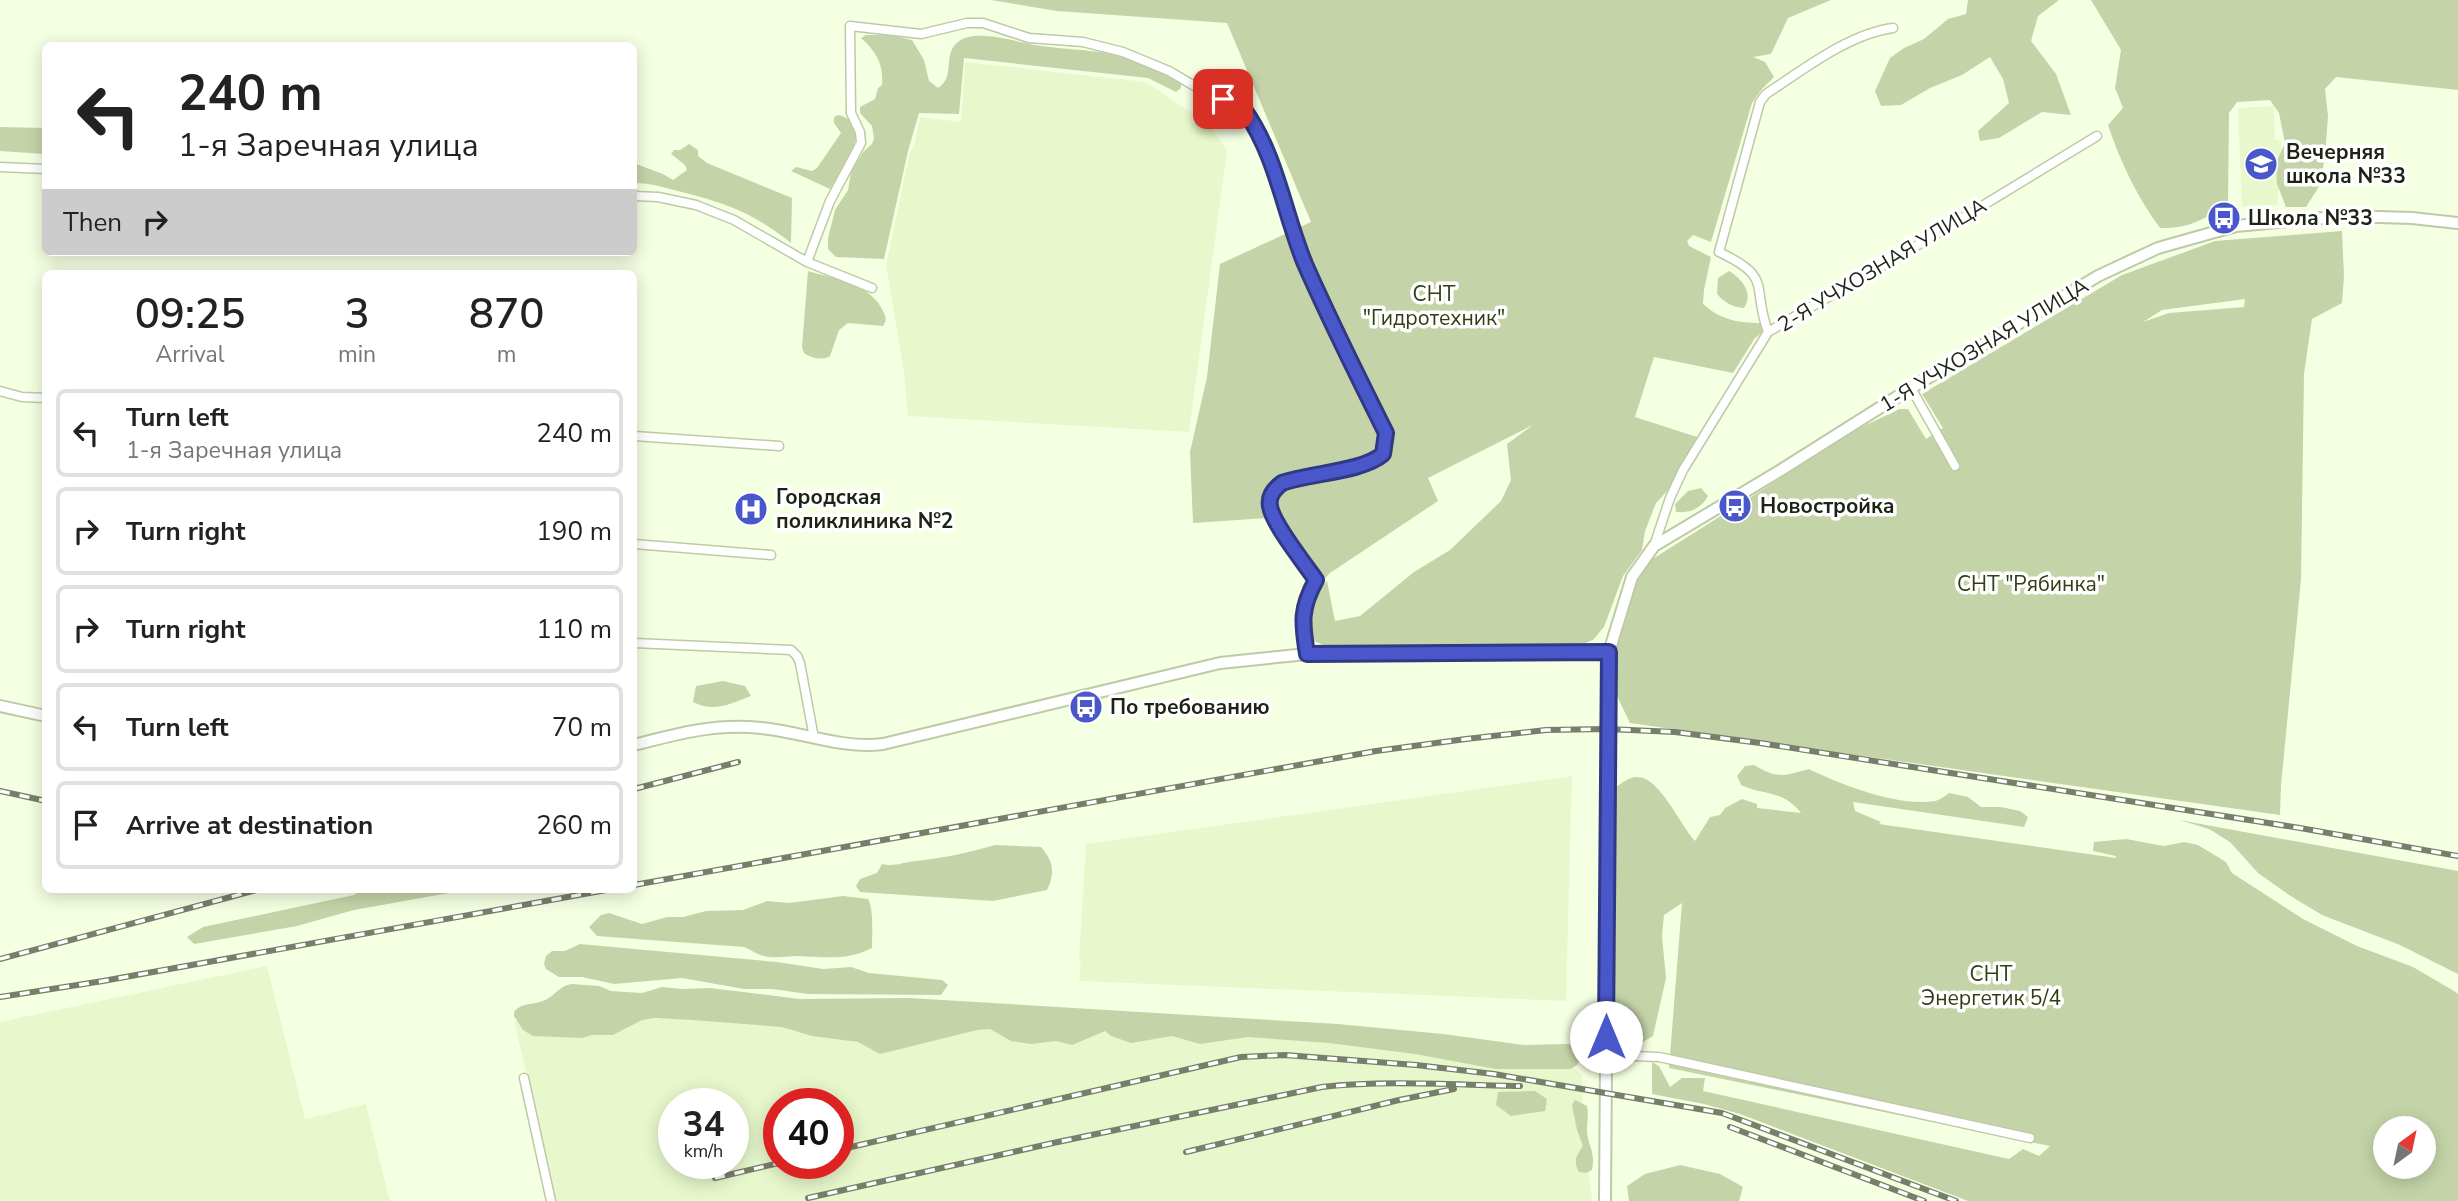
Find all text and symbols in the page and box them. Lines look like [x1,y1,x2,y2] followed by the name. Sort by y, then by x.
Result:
[178,60,322,127] text: 240 m
[1193,69,1253,129] pin
[63,70,154,161] icon: left
[1204,80,1242,118] icon: arrive
[178,124,479,167] text: 1-я Заречная улица
[2286,138,2406,190] place label: Вечерняя школа №33
[2242,145,2280,183] school or university icon: Вечерняя школа №33
[1773,192,1991,338] street label: 2-Я УЧХОЗНАЯ УЛИЦА
[2205,199,2243,237] bus stop icon: Школа №33
[136,203,174,241] icon: right
[2248,204,2373,232] place label: Школа №33
[63,205,122,240] text: Then
[1875,272,2093,418] street label: 1-Я УЧХОЗНАЯ УЛИЦА
[1363,280,1505,332] park label: СНТ "Гидротехник"
[135,286,245,343] text: 09:25
[344,286,370,343] text: 3
[469,286,544,343] text: 870
[155,339,225,370] text: Arrival
[338,339,376,370] text: min
[497,339,516,370] text: m
[126,400,229,435] text: Turn left
[67,414,105,452] icon: left
[536,416,612,451] text: 240 m
[126,435,342,466] text: 1-я Заречная улица
[776,483,953,535] place label: Городская поликлиника №2
[1716,487,1754,525] bus stop icon: Новостройка
[732,490,770,528] hospital icon: Городская поликлиника №2
[1760,492,1895,520] place label: Новостройка
[67,512,105,550] icon: right
[126,514,245,549] text: Turn right
[536,514,612,549] text: 190 m
[1957,570,2105,598] park label: СНТ "Рябинка"
[67,610,105,648] icon: right
[126,612,245,647] text: Turn right
[536,612,612,647] text: 110 m
[1067,688,1105,726] bus stop icon: По требованию
[1110,693,1270,721] place label: По требованию
[67,708,105,746] icon: left
[126,710,229,745] text: Turn left
[552,710,612,745] text: 70 m
[67,806,105,844] icon: arrive
[126,808,373,843] text: Arrive at destination
[536,808,612,843] text: 260 m
[1921,960,2061,1012] park label: СНТ Энергетик 5/4
[1569,1000,1643,1074] position arrow
[763,1088,854,1179] speed limit sign: 40
[682,1101,725,1148] text: 34
[2373,1116,2436,1180] north arrow
[2373,1116,2436,1179] map controls
[684,1139,723,1163] text: km/h

